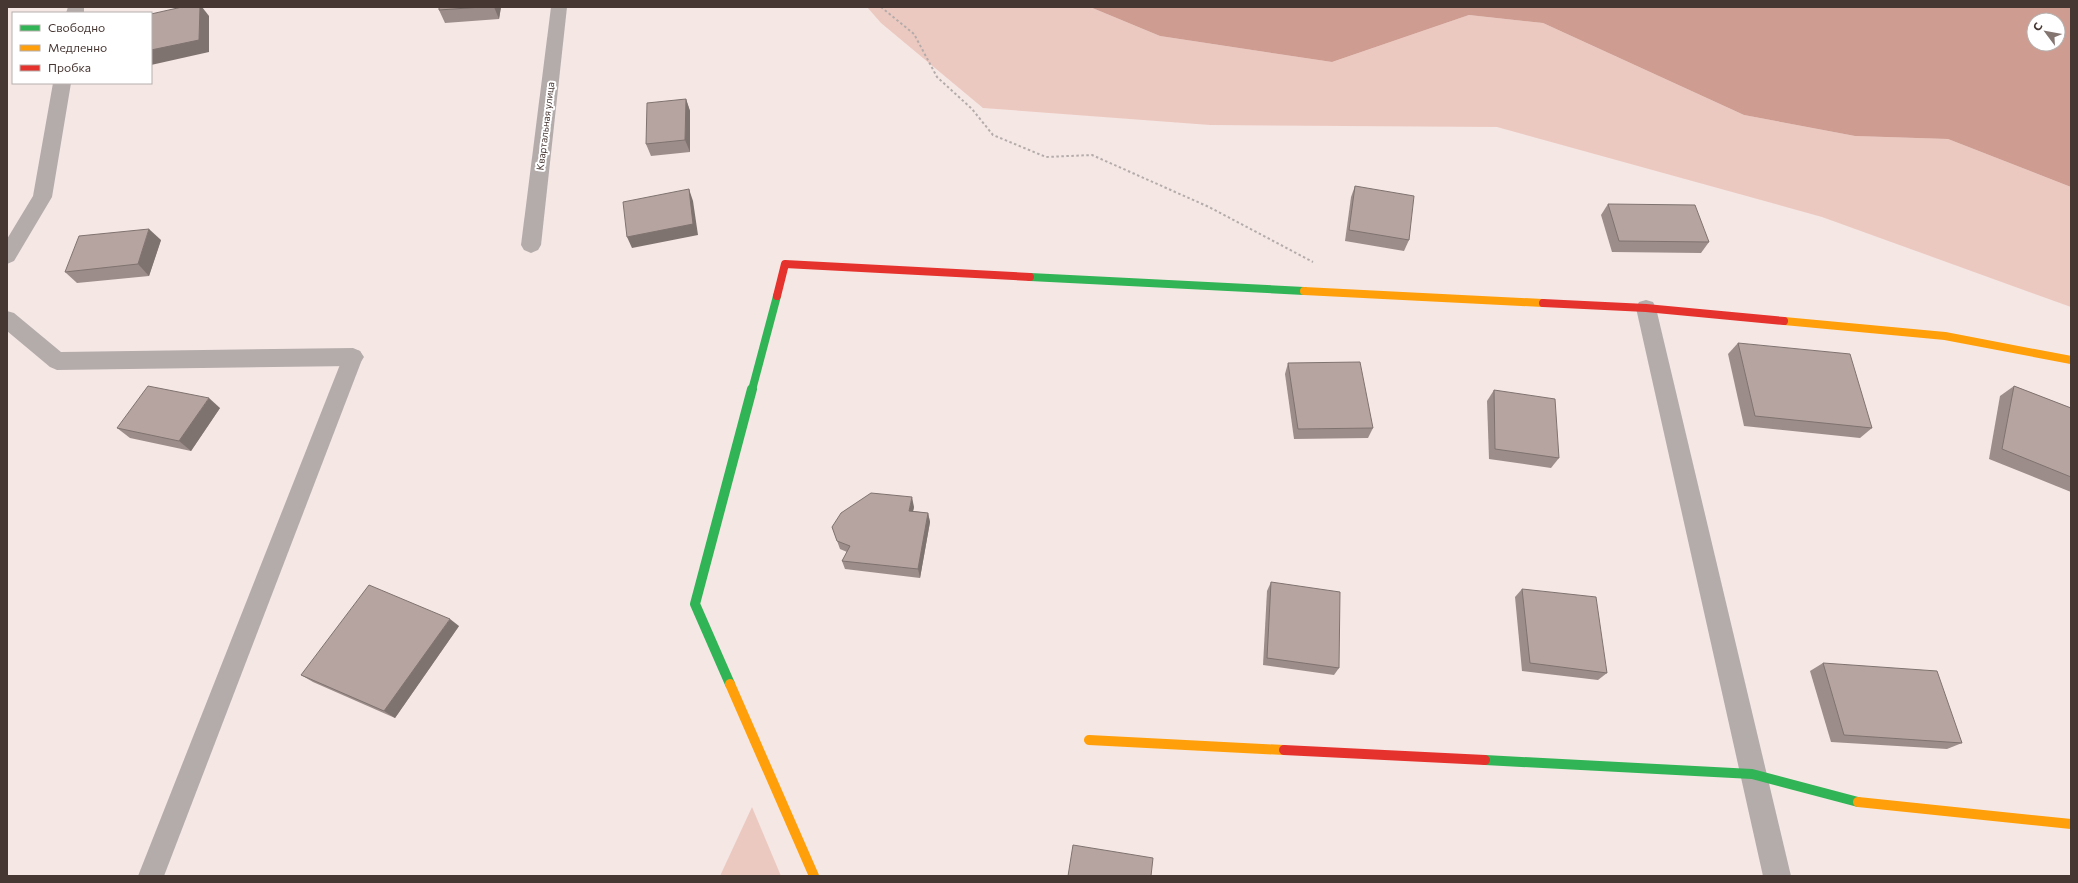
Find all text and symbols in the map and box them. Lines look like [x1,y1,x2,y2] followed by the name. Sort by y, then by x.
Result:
[12,12,152,84] legend
[2026,12,2066,52] north arrow
[2030,19,2045,33] text: С
[48,20,105,34] text: Свободно
[48,40,107,54] text: Медленно
[48,60,91,74] text: Пробка
[534,81,556,171] street label: Квартальная улица

